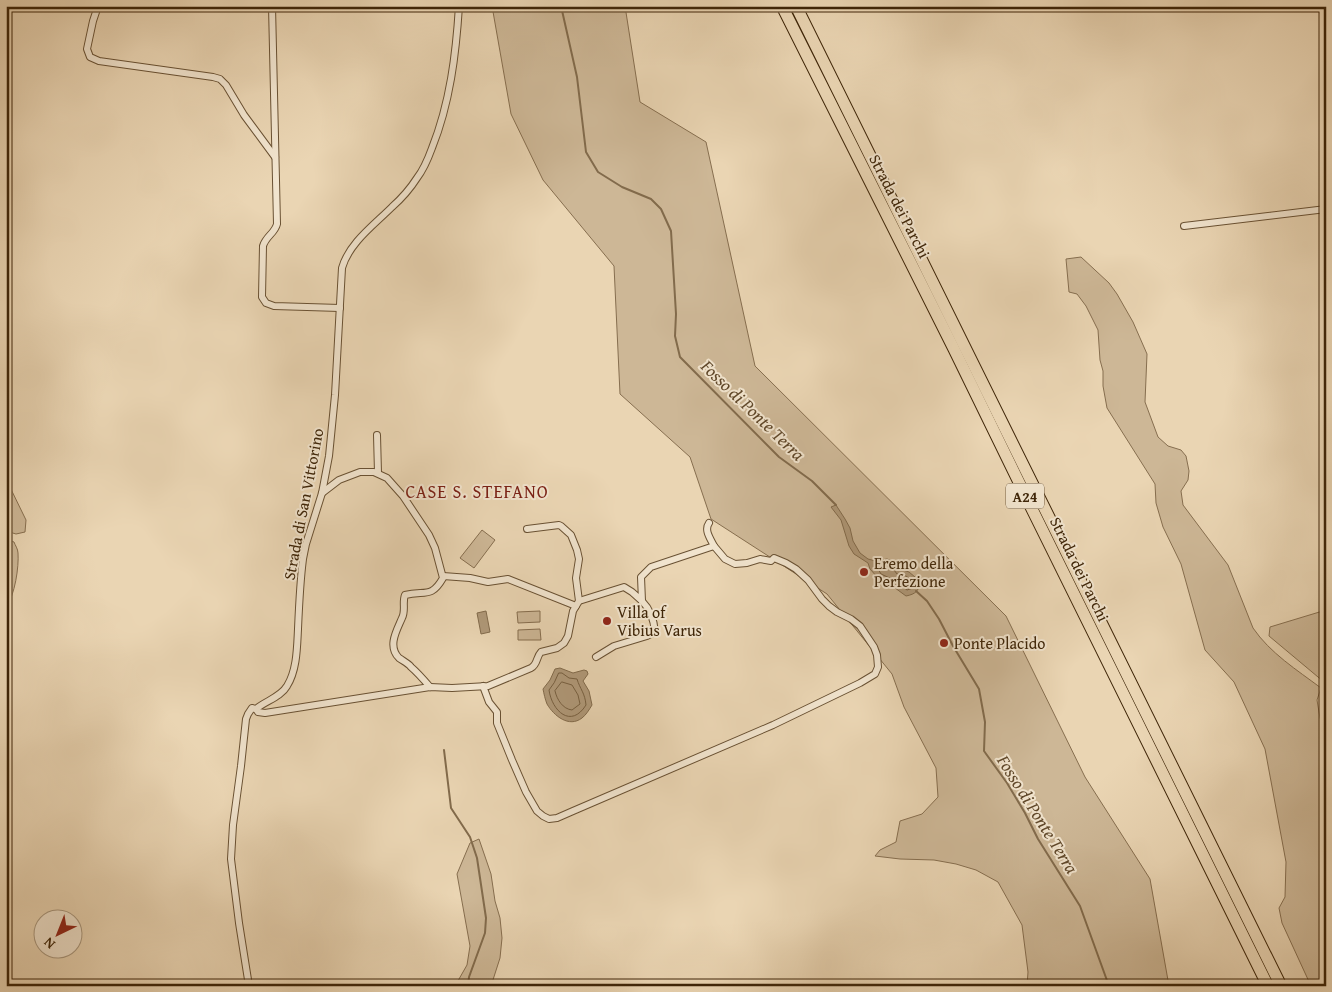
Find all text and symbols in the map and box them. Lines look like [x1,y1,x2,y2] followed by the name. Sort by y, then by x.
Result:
[863,150,937,263] street label: Strada dei Parchi
[694,352,812,467] water label: Fosso di Ponte Terra
[277,426,329,582] street label: Strada di San Vittorino
[405,478,549,505] district label: CASE S. STEFANO
[1006,484,1044,508] road number: A24
[1044,513,1116,626] street label: Strada dei Parchi
[874,551,954,593] place label: Eremo della Perfezione
[858,566,870,578] marker: Eremo della Perfezione
[617,600,702,642] place label: Villa of Vibius Varus
[601,615,613,627] marker: Villa of Vibius Varus
[954,631,1045,655] place label: Ponte Placido
[938,637,950,649] marker: Ponte Placido
[990,748,1086,879] water label: Fosso di Ponte Terra
[32,910,82,960] north arrow
[38,933,59,954] text: N

